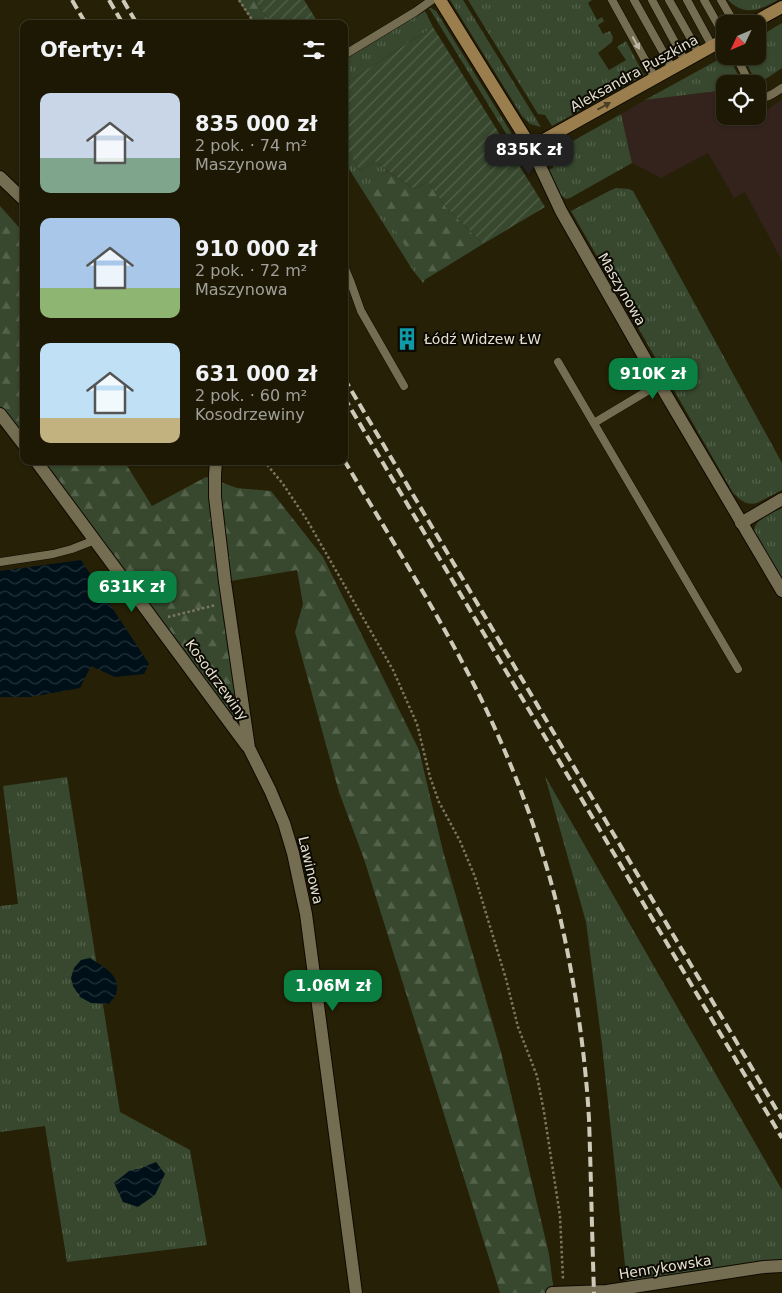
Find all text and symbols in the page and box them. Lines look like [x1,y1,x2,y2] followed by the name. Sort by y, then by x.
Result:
[716,15,766,65] north arrow
[716,15,766,125] map controls
[567,31,701,115] street label: Aleksandra Puszkina
[300,36,328,64] icon: filters
[632,36,640,51] one-way arrow
[40,38,146,62] text: Oferty: 4
[716,75,766,125] button: locate
[597,102,611,111] one-way arrow
[195,112,317,136] text: 835 000 zł
[80,113,140,173] icon: home
[483,134,575,176] pin: 835K zł
[195,136,307,155] text: 2 pok. · 74 m²
[496,140,562,159] text: 835K zł
[195,155,288,174] text: Maszynowa
[195,237,317,261] text: 910 000 zł
[80,238,140,298] icon: home
[595,250,649,328] street label: Maszynowa
[195,261,307,280] text: 2 pok. · 72 m²
[195,280,288,299] text: Maszynowa
[394,326,420,352] building icon: Łódź Widzew ŁW
[423,331,541,347] place label: Łódź Widzew ŁW
[607,358,699,400] pin: 910K zł
[195,362,317,386] text: 631 000 zł
[80,363,140,423] icon: home
[620,364,686,383] text: 910K zł
[195,386,307,405] text: 2 pok. · 60 m²
[195,405,305,424] text: Kosodrzewiny
[86,570,178,613] pin: 631K zł
[99,577,165,596] text: 631K zł
[182,636,252,724] street label: Kosodrzewiny
[295,834,327,906] street label: Lawinowa
[281,970,385,1012] pin: 1.06M zł
[295,976,371,995] text: 1.06M zł
[618,1252,712,1282] street label: Henrykowska

